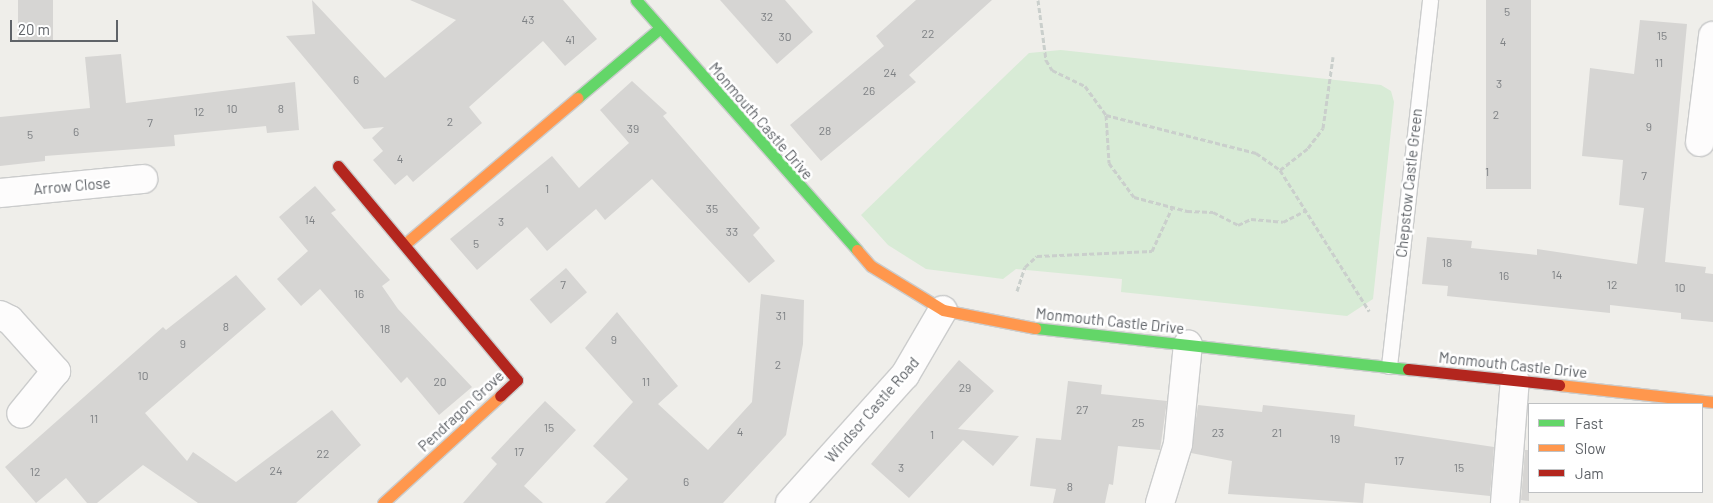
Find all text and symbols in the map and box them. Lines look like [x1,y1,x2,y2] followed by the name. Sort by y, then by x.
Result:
[1504,5,1510,19] house number: 5
[12,10,120,42] scale bar
[761,10,773,24] house number: 32
[522,13,534,27] house number: 43
[18,20,50,38] text: 20 m
[922,27,934,41] house number: 22
[1657,29,1667,43] house number: 15
[779,30,791,44] house number: 30
[565,33,575,47] house number: 41
[1500,35,1506,49] house number: 4
[1655,56,1663,70] house number: 11
[705,59,817,183] street label: Monmouth Castle Drive
[883,66,897,80] house number: 24
[353,73,359,87] house number: 6
[1496,77,1502,91] house number: 3
[863,84,875,98] house number: 26
[227,102,237,116] house number: 10
[278,102,284,116] house number: 8
[194,105,204,119] house number: 12
[1392,108,1426,258] street label: Chepstow Castle Green
[1493,108,1499,122] house number: 2
[447,115,453,129] house number: 2
[147,116,153,130] house number: 7
[1646,120,1652,134] house number: 9
[627,122,639,136] house number: 39
[819,124,831,138] house number: 28
[73,125,79,139] house number: 6
[27,128,33,142] house number: 5
[397,152,403,166] house number: 4
[1485,165,1489,179] house number: 1
[1641,169,1647,183] house number: 7
[33,174,111,198] street label: Arrow Close
[545,182,549,196] house number: 1
[706,202,718,216] house number: 35
[305,213,315,227] house number: 14
[498,215,504,229] house number: 3
[726,225,738,239] house number: 33
[473,237,479,251] house number: 5
[1442,256,1452,270] house number: 18
[1552,268,1562,282] house number: 14
[1499,269,1509,283] house number: 16
[560,278,566,292] house number: 7
[1607,278,1617,292] house number: 12
[1675,281,1685,295] house number: 10
[354,287,364,301] house number: 16
[1035,304,1185,338] street label: Monmouth Castle Drive
[776,309,786,323] house number: 31
[223,320,229,334] house number: 8
[380,322,390,336] house number: 18
[611,333,617,347] house number: 9
[180,337,186,351] house number: 9
[1438,348,1588,382] street label: Monmouth Castle Drive
[821,354,923,466] street label: Windsor Castle Road
[775,358,781,372] house number: 2
[414,367,508,455] street label: Pendragon Grove
[138,369,148,383] house number: 10
[433,375,447,389] house number: 20
[642,375,650,389] house number: 11
[959,381,971,395] house number: 29
[1076,403,1088,417] house number: 27
[1528,403,1703,493] legend
[90,412,98,426] house number: 11
[1575,414,1603,432] text: Fast
[1132,416,1144,430] house number: 25
[544,421,554,435] house number: 15
[737,425,743,439] house number: 4
[1212,426,1224,440] house number: 23
[1272,426,1282,440] house number: 21
[930,428,934,442] house number: 1
[1330,432,1340,446] house number: 19
[1575,439,1606,457] text: Slow
[514,445,524,459] house number: 17
[317,447,329,461] house number: 22
[1394,454,1404,468] house number: 17
[898,461,904,475] house number: 3
[1454,461,1464,475] house number: 15
[269,464,283,478] house number: 24
[1575,464,1604,482] text: Jam
[30,465,40,479] house number: 12
[683,475,689,489] house number: 6
[1067,480,1073,494] house number: 8

